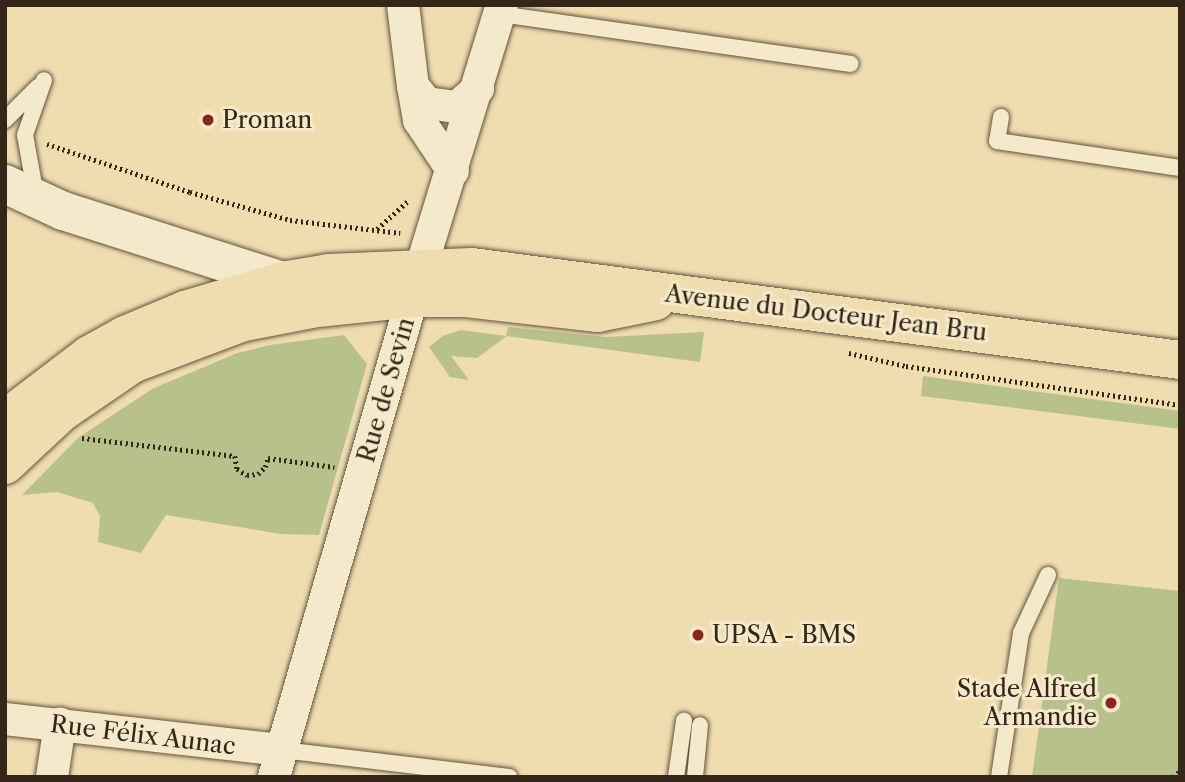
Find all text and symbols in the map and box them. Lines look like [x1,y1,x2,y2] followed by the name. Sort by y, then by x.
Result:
[222,106,312,134] place label: Proman
[200,112,216,128] marker: Proman
[663,279,989,347] street label: Avenue du Docteur Jean Bru
[352,314,420,466] street label: Rue de Sevin
[712,621,857,649] place label: UPSA - BMS
[690,627,706,643] marker: UPSA - BMS
[956,675,1097,731] place label: Stade Alfred Armandie
[1103,695,1119,711] marker: Stade Alfred Armandie
[48,709,238,761] street label: Rue Félix Aunac

